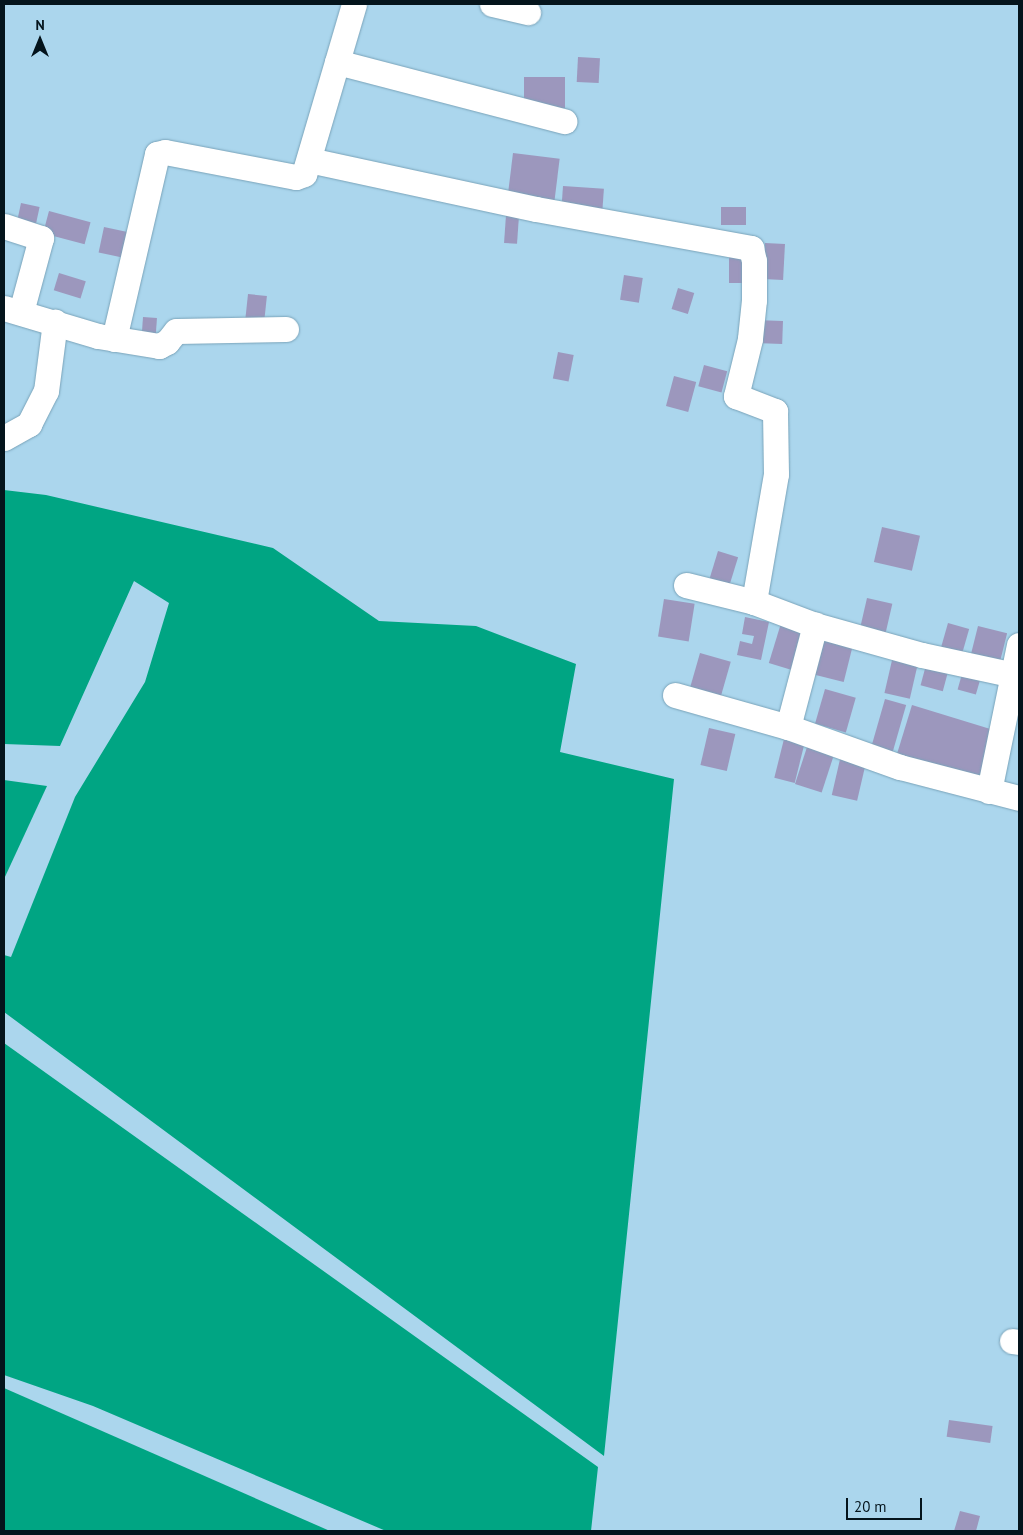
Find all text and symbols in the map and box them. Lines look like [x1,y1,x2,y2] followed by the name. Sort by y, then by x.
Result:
[15,15,65,65] north arrow
[35,16,45,34] text: N
[848,1488,924,1520] scale bar
[854,1497,887,1516] text: 20 m

